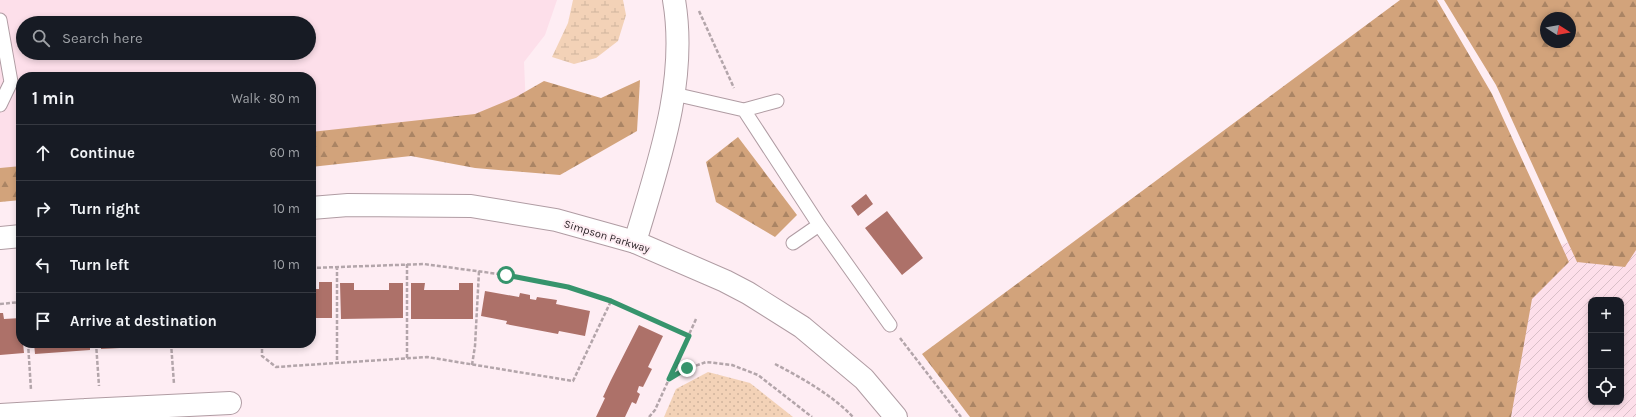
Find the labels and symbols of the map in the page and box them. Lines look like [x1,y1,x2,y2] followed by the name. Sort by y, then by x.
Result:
[1540,12,1576,48] north arrow
[562,217,651,256] street label: Simpson Parkway
[497,266,515,284] route start
[678,359,696,377] route end

